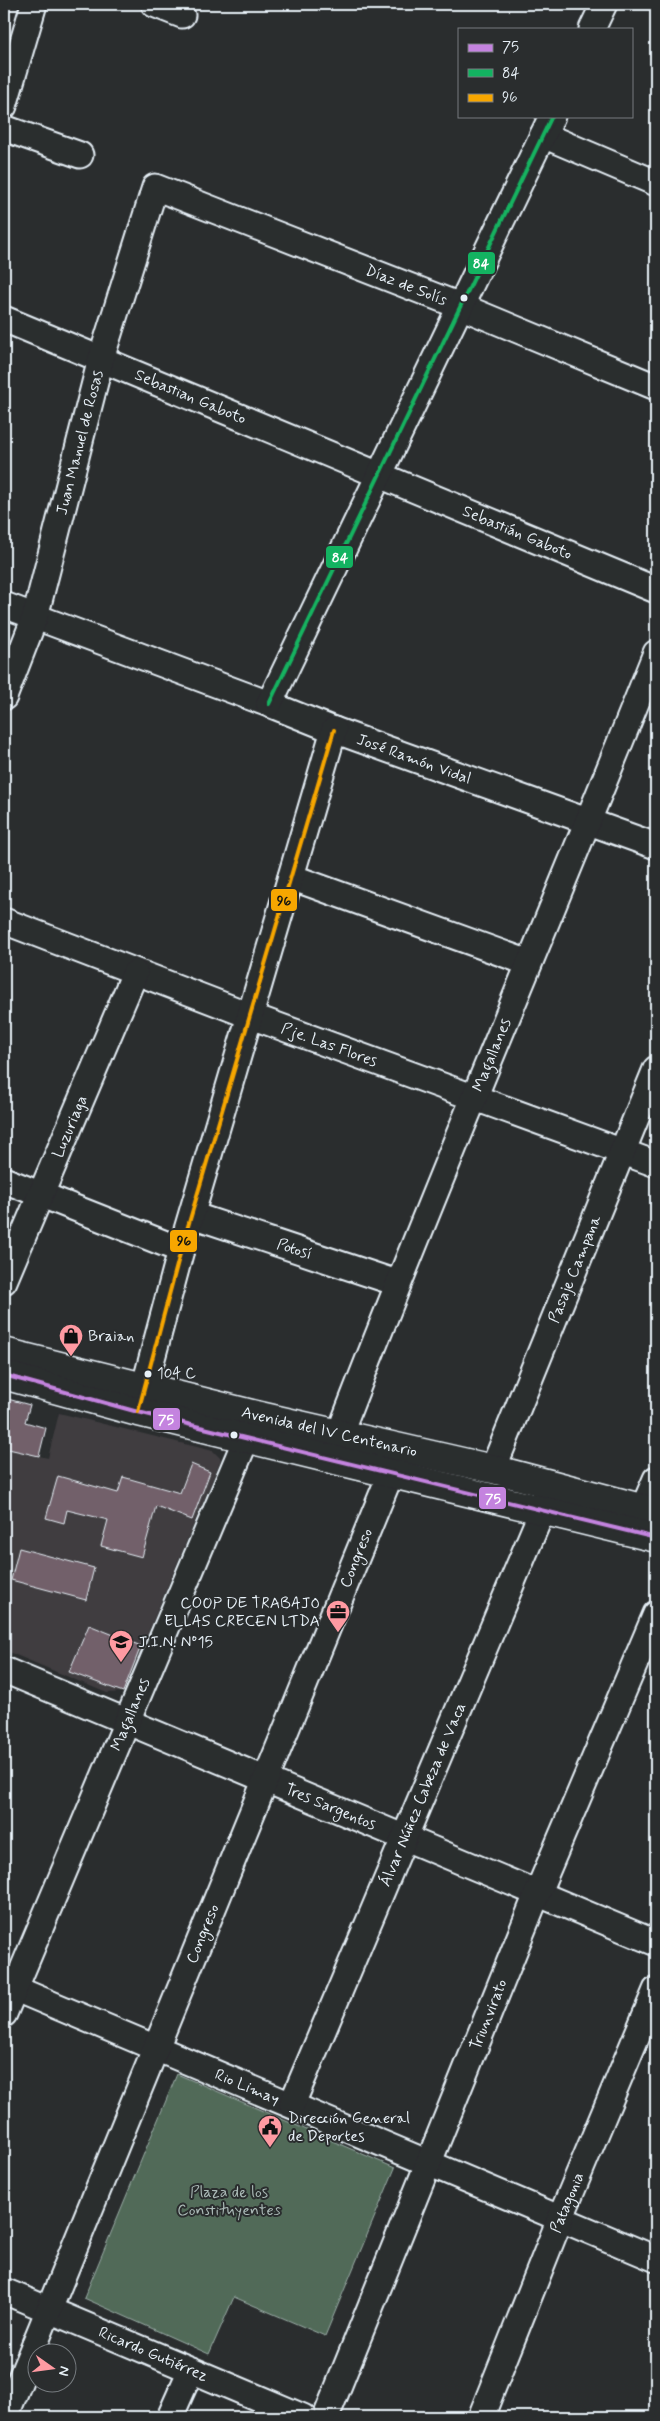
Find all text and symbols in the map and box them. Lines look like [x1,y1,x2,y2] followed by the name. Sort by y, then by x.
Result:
[458,28,632,118] legend
[502,38,519,58] text: 75
[502,64,520,84] text: 84
[502,88,518,108] text: 96
[467,251,496,275] line badge: 84
[473,255,490,273] text: 84
[362,260,450,310] street label: Díaz de Solís
[459,293,469,303] unlabelled marker
[132,364,249,429] street label: Sebastian Gaboto
[51,368,108,517] street label: Juan Manuel de Rosas
[459,500,575,564] street label: Sebastián Gaboto
[325,545,354,569] line badge: 84
[332,549,349,567] text: 84
[354,729,474,789] street label: José Ramón Vidal
[270,888,298,912] line badge: 96
[277,892,292,910] text: 96
[467,1015,516,1095] street label: Magallanes
[278,1017,380,1072] street label: Pje. Las Flores
[47,1092,92,1161] street label: Luzuriaga
[543,1212,606,1326] street label: Pasaje Campana
[169,1229,198,1253] line badge: 96
[177,1232,192,1250] text: 96
[274,1233,315,1265] street label: Potosí
[58,1323,84,1357] shop icon: Braian
[88,1326,134,1347] place label: Braian
[157,1364,196,1384] place label: 104 C
[143,1369,153,1379] marker: 104 C
[239,1401,419,1462] street label: Avenida del IV Centenario
[152,1407,181,1431] line badge: 75
[158,1411,175,1429] text: 75
[229,1430,239,1440] unlabelled marker
[478,1486,507,1510] line badge: 75
[485,1490,502,1508] text: 75
[335,1525,378,1591] street label: Congreso
[164,1593,320,1632] place label: COOP DE TRABAJO ELLAS CRECEN LTDA
[325,1599,351,1633] office icon: COOP DE TRABAJO ELLAS CRECEN LTDA
[108,1629,134,1663] school or university icon: J.I.N. Nº15
[138,1632,213,1653] place label: J.I.N. Nº15
[105,1675,155,1754] street label: Magallanes
[374,1699,471,1890] street label: Álvar Núñez Cabeza de Vaca
[282,1778,379,1835] street label: Tres Sargentos
[181,1901,224,1967] street label: Congreso
[465,1976,512,2053] street label: Triunvirato
[212,2064,283,2110] street label: Rio Limay
[288,2108,410,2147] place label: Dirección General de Deportes
[257,2114,283,2148] public building icon: Dirección General de Deportes
[545,2169,589,2236] street label: Patagonia
[177,2182,281,2221] park label: Plaza de los Constituyentes
[95,2322,211,2386] street label: Ricardo Gutiérrez
[28,2344,78,2394] north arrow
[54,2364,74,2378] text: N

